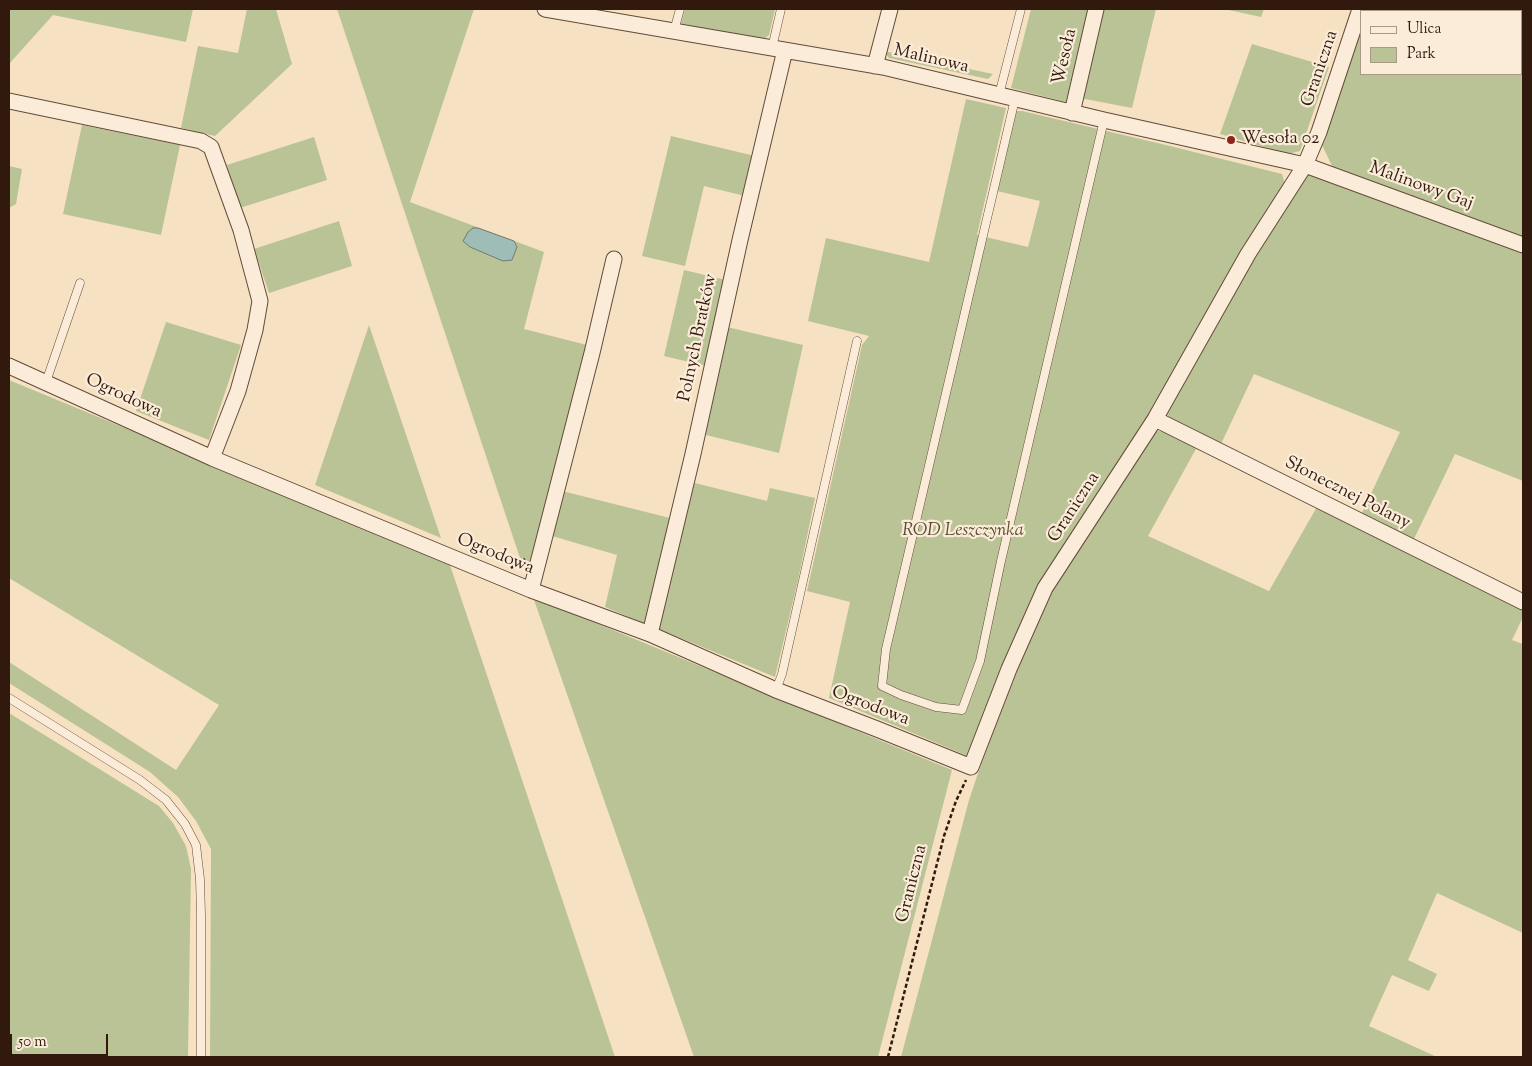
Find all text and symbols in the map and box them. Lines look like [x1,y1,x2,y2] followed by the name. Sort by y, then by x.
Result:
[1360,10,1522,75] legend
[1407,19,1441,40] text: Ulica
[1049,27,1083,87] street label: Wesoła
[1298,28,1344,110] street label: Graniczna
[891,41,971,79] street label: Malinowa
[1407,44,1436,65] text: Park
[1241,129,1319,151] place label: Wesoła 02
[1225,134,1237,146] marker: Wesoła 02
[1366,158,1476,216] street label: Malinowy Gaj
[675,272,723,404] street label: Polnych Bratków
[81,370,165,424] street label: Ogrodowa
[1280,453,1414,535] street label: Słonecznej Polany
[1044,469,1106,547] street label: Graniczna
[902,521,1024,543] park label: ROD Leszczynka
[453,530,537,580] street label: Ogrodowa
[828,682,912,732] street label: Ogrodowa
[893,843,933,925] street label: Graniczna
[12,1024,110,1056] scale bar
[18,1032,47,1053] text: 50 m

